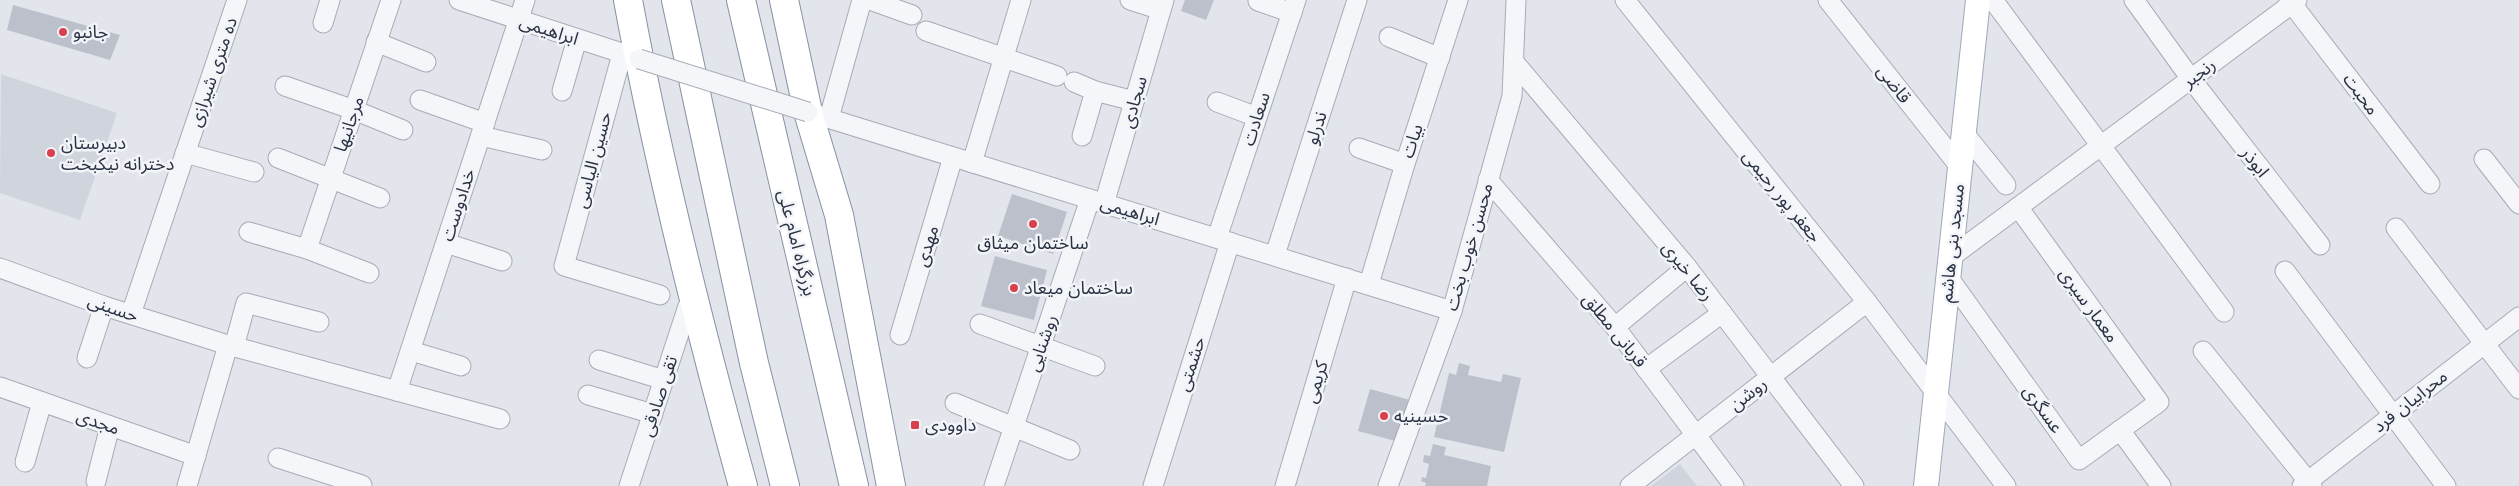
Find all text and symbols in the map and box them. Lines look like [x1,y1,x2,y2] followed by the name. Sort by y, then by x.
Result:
[517,10,581,50] street label: ابراهیمی
[184,14,242,130] street label: ده متری شیرازی
[73,21,108,43] place label: جانبو
[57,26,69,38] marker: جانبو
[2177,53,2220,93] street label: رنجبر
[1872,60,1916,108] street label: قاضی
[2338,69,2384,119] street label: محبت
[1116,73,1152,131] street label: سجادی
[1237,89,1275,149] street label: سعادت
[329,93,369,155] street label: مرجانیها
[570,109,616,211] street label: حسین الیاسی
[1300,109,1332,147] street label: ندرلو
[1396,121,1428,161] street label: بیات
[61,132,174,175] place label: دبیرستان دخترانه نیکبخت
[2236,142,2274,182] street label: ابوذر
[1738,145,1826,247] street label: جعفر پور رحیمی
[45,147,57,159] marker: دبیرستان دخترانه نیکبخت
[436,166,480,244] street label: خدادوست
[1440,181,1498,313] street label: محسن خوب بخت
[1935,182,1971,304] street label: مسجد بنی هاشم
[770,188,821,299] street label: بزرگراه امام علی
[1098,192,1162,230] street label: ابراهیمی
[1027,218,1039,230] marker: ساختمان میثاق
[910,223,944,269] street label: مهدی
[977,232,1089,254] place label: ساختمان میثاق
[1657,237,1719,305] street label: رضا خیری
[2054,263,2124,347] street label: معمار سیری
[1024,277,1133,299] place label: ساختمان میعاد
[1008,282,1020,294] marker: ساختمان میعاد
[1578,288,1652,372] street label: قربانی مطلق
[85,289,141,327] street label: حسینی
[1022,312,1062,374] street label: روشنایی
[1172,334,1210,394] street label: حشمتی
[636,353,682,439] street label: تقی صادقی
[1299,358,1333,406] street label: کریمی
[2368,365,2452,437] street label: محرابیان فرد
[1725,372,1771,416] street label: روشن
[2018,381,2068,437] street label: عسگری
[74,404,122,440] street label: مجدی
[1394,405,1448,427] place label: حسینیه
[1378,410,1390,422] marker: حسینیه
[925,414,976,436] place label: داوودی
[909,419,921,431] marker: داوودی

